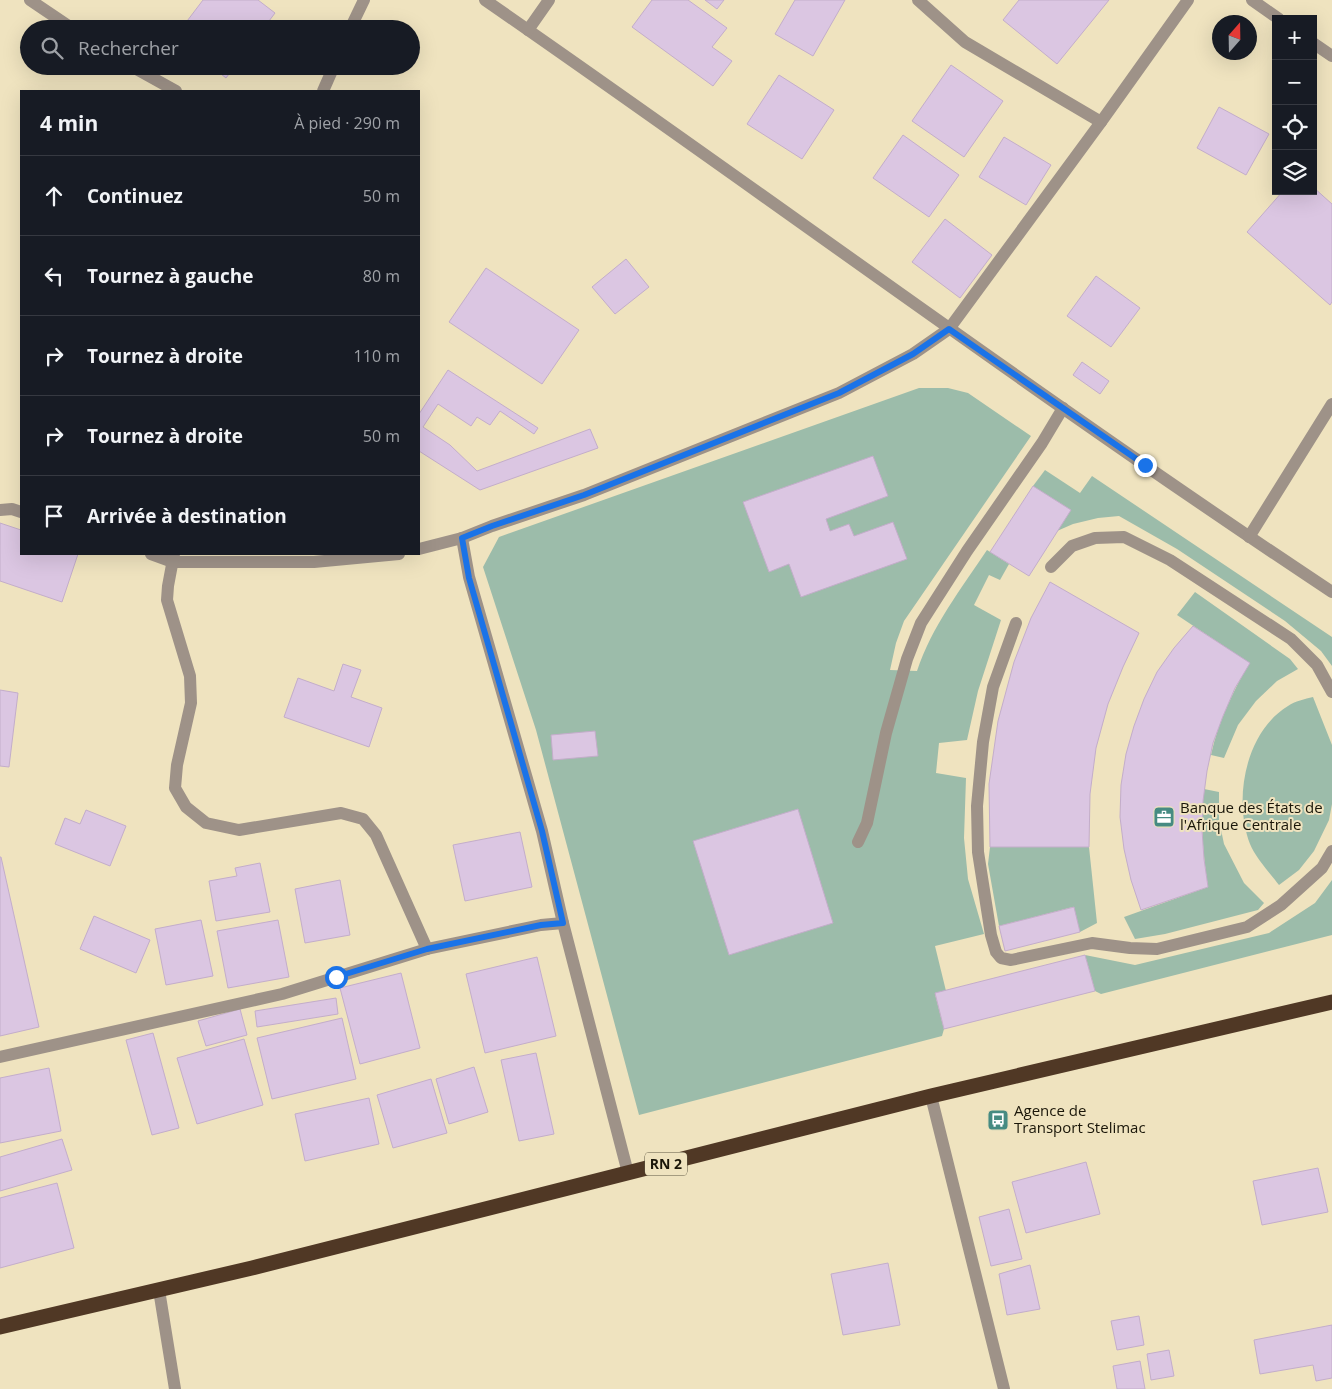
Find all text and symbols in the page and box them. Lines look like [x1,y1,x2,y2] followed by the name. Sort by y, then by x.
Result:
[1212,15,1257,60] north arrow
[1272,15,1317,195] map controls
[1272,15,1317,60] button: +
[20,20,420,75] search box
[38,34,66,62] icon: search
[78,35,179,61] text: Rechercher
[1272,60,1317,105] button: −
[1272,105,1317,150] button: locate
[40,109,98,137] text: 4 min
[294,112,400,134] text: À pied · 290 m
[1272,150,1317,195] button: layers
[40,182,68,210] icon: ahead
[87,183,183,209] text: Continuez
[363,185,400,207] text: 50 m
[40,262,68,290] icon: left
[87,263,253,289] text: Tournez à gauche
[363,265,400,287] text: 80 m
[40,342,68,370] icon: right
[87,343,243,369] text: Tournez à droite
[354,345,400,367] text: 110 m
[40,422,68,450] icon: right
[87,423,243,449] text: Tournez à droite
[363,425,400,447] text: 50 m
[1134,454,1157,477] route end
[40,502,68,530] icon: arrive
[87,503,287,529] text: Arrivée à destination
[1180,797,1323,834] place label: Banque des États de l'Afrique Centrale
[1152,805,1176,829] office icon: Banque des États de l'Afrique Centrale
[325,966,348,989] route start
[1014,1100,1146,1137] place label: Agence de Transport Stelimac
[986,1108,1010,1132] bus stop icon: Agence de Transport Stelimac
[645,1152,687,1176] road number: RN 2

